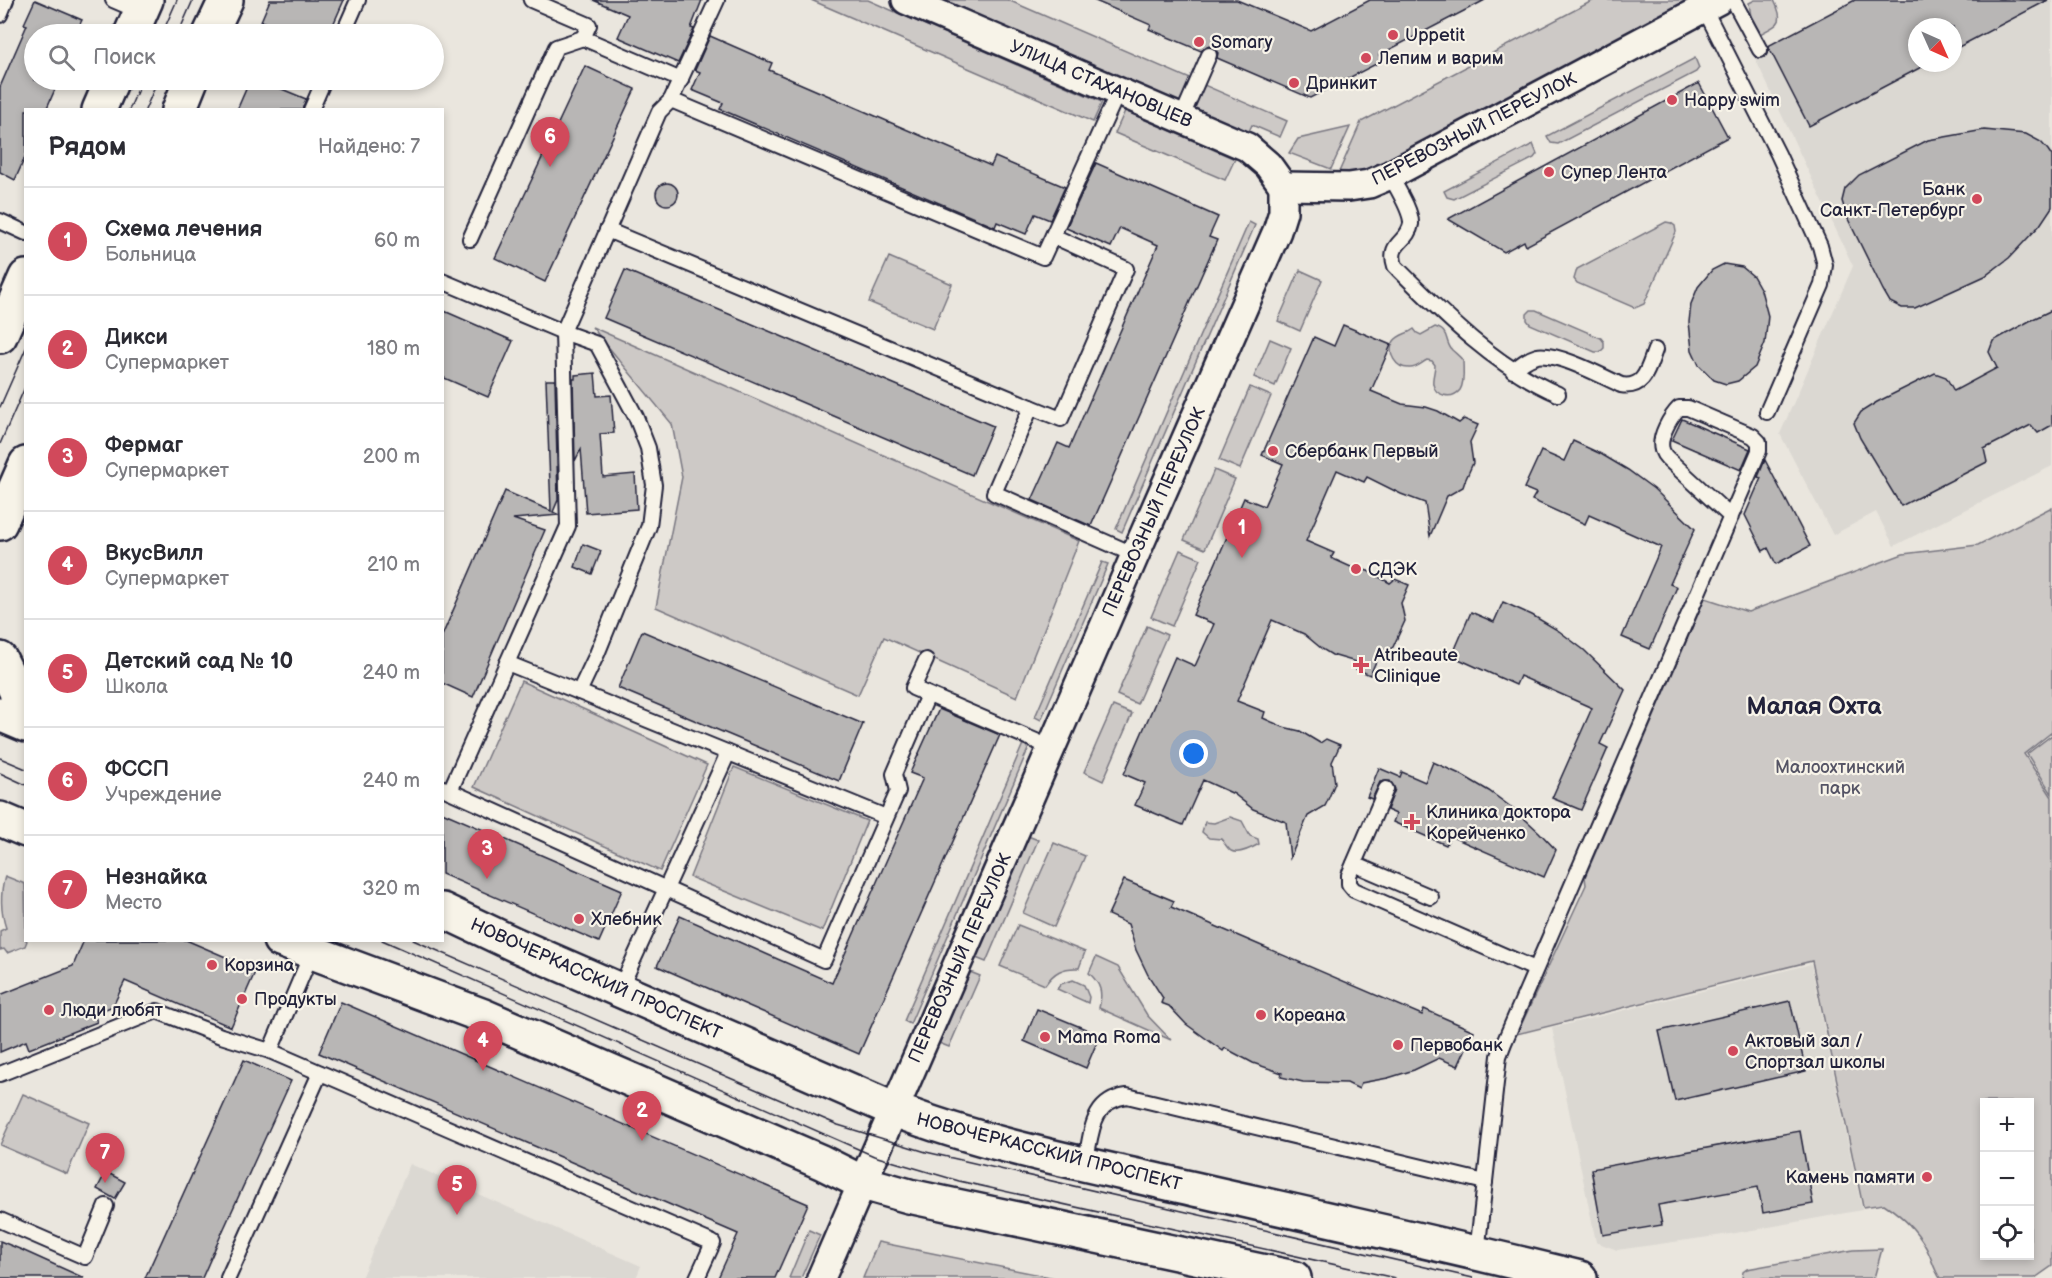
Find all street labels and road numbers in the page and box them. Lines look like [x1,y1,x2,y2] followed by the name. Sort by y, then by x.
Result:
[1007,36,1195,132] street label: УЛИЦА СТАХАНОВЦЕВ
[1368,68,1580,190] street label: ПЕРЕВОЗНЫЙ ПЕРЕУЛОК
[1098,404,1210,620] street label: ПЕРЕВОЗНЫЙ ПЕРЕУЛОК
[904,850,1016,1066] street label: ПЕРЕВОЗНЫЙ ПЕРЕУЛОК
[467,914,725,1044] street label: НОВОЧЕРКАССКИЙ ПРОСПЕКТ
[914,1109,1184,1195] street label: НОВОЧЕРКАССКИЙ ПРОСПЕКТ

